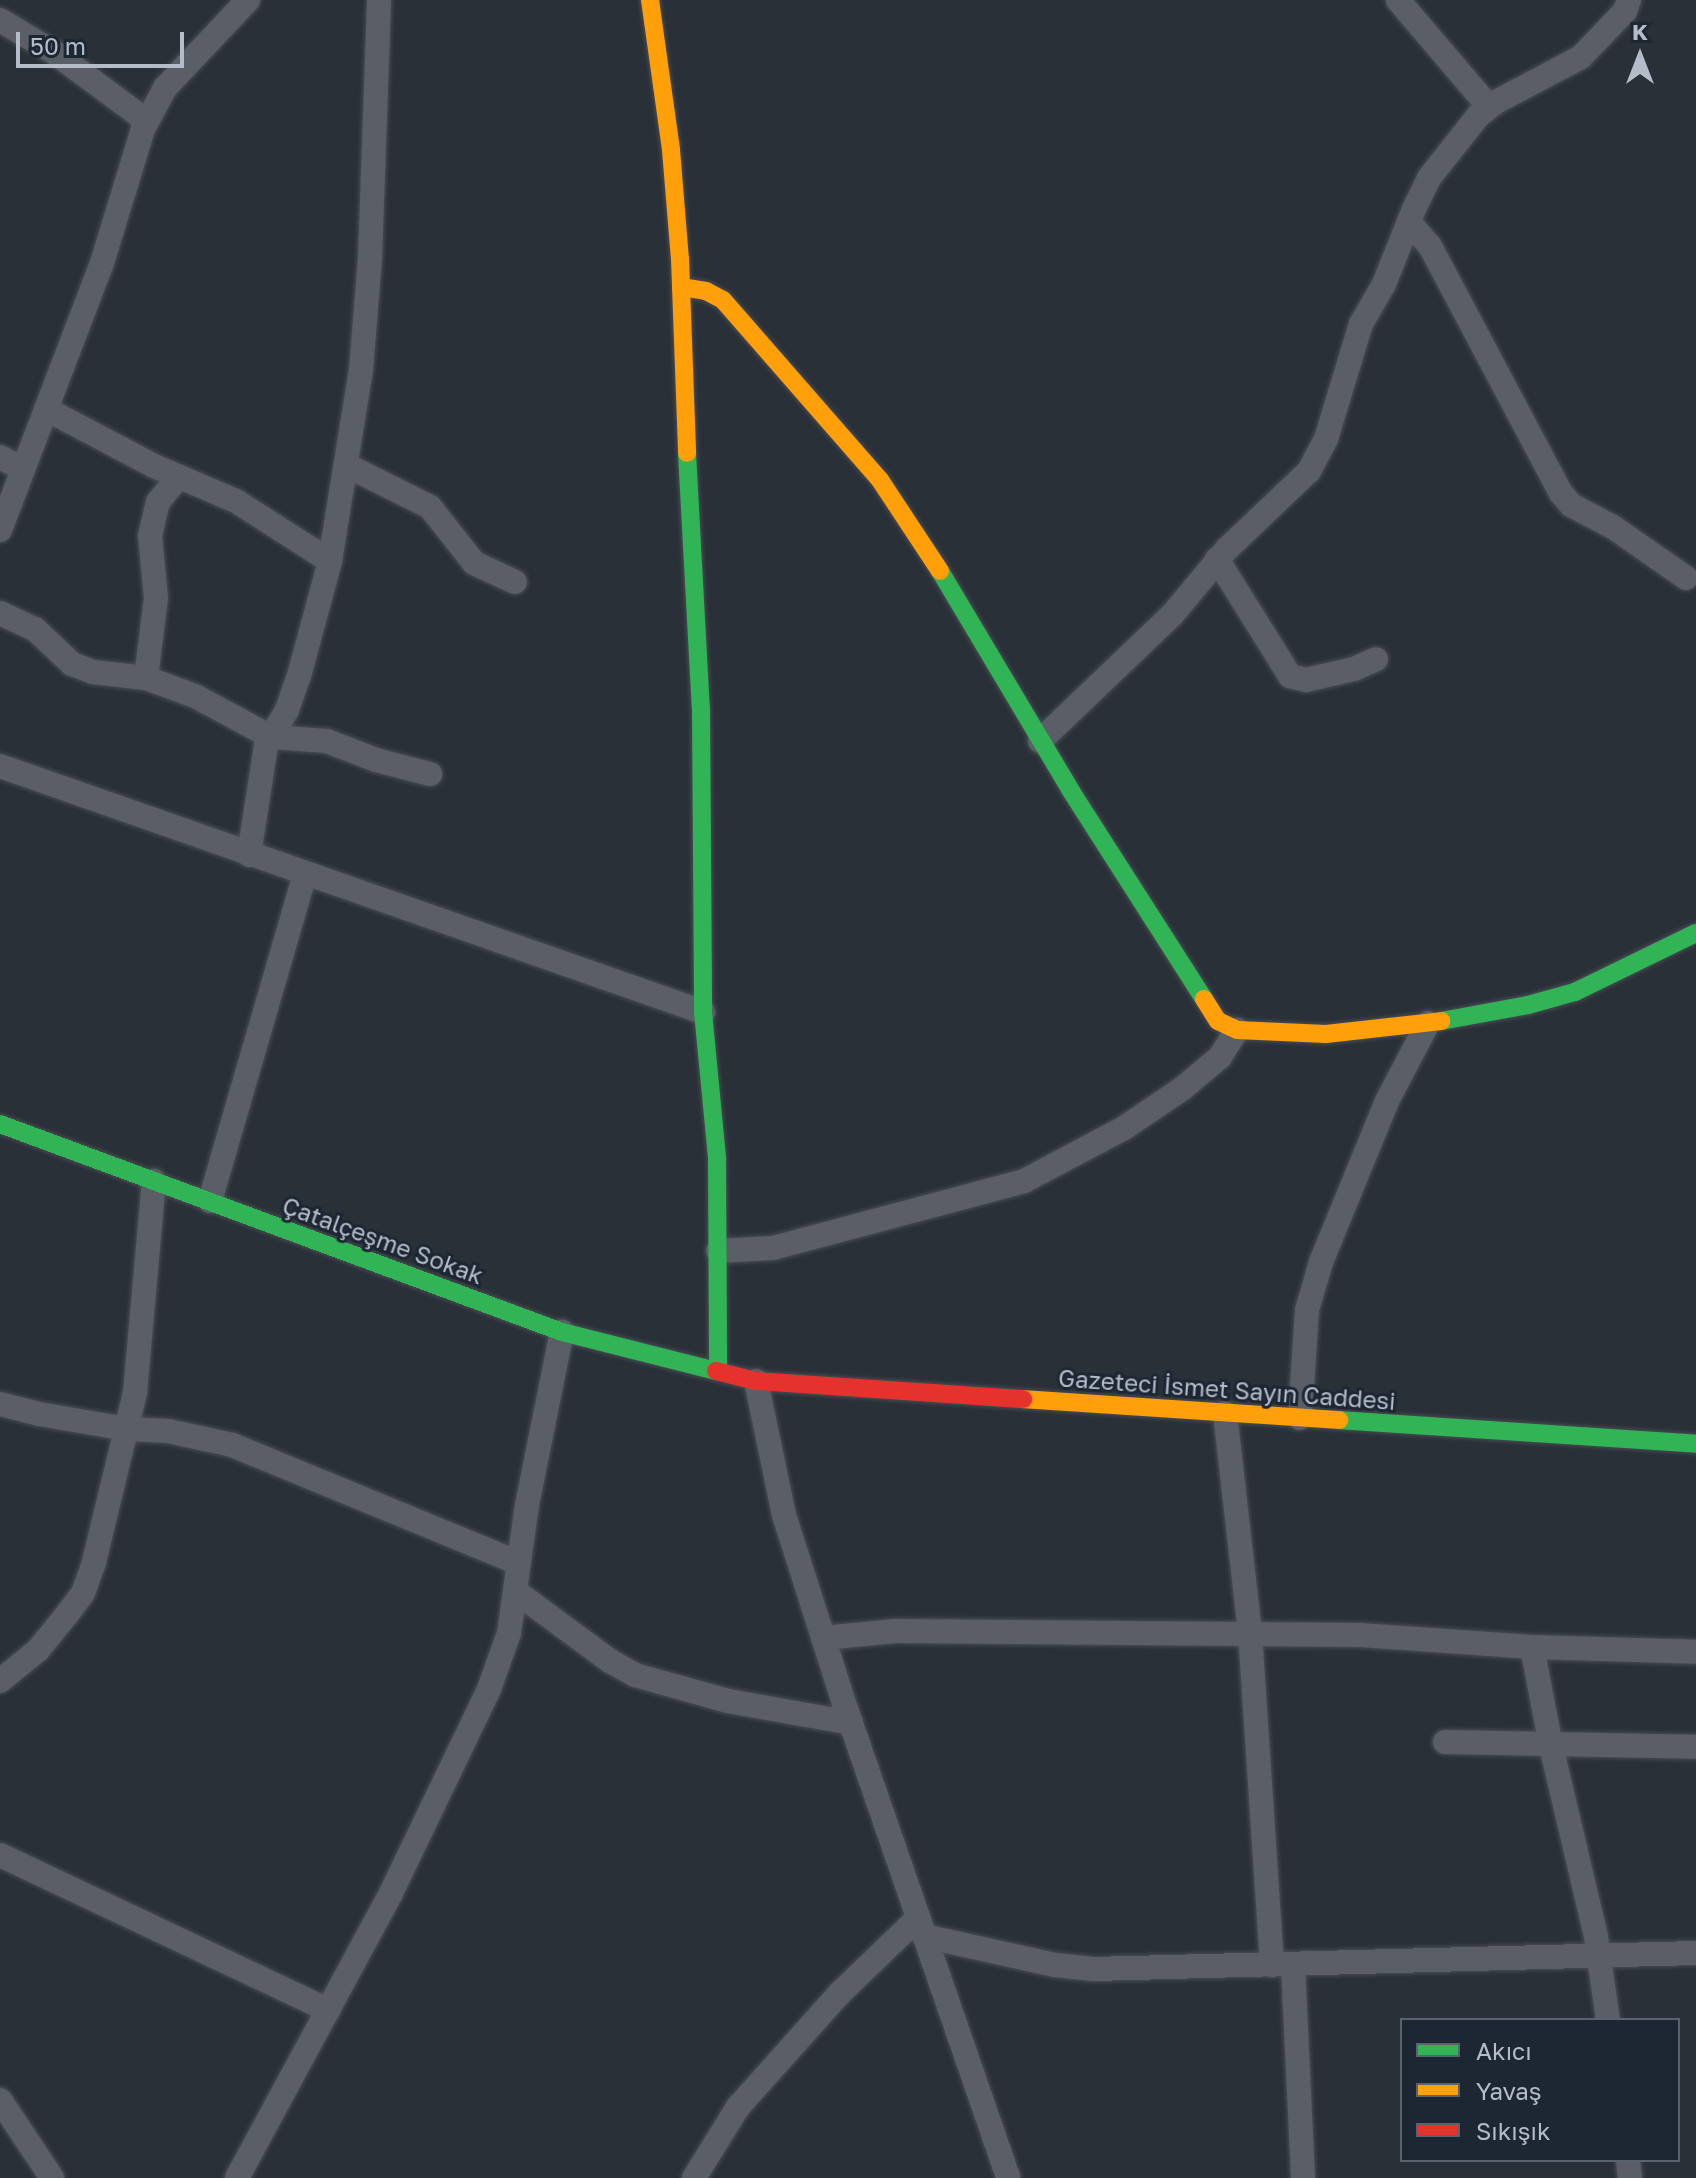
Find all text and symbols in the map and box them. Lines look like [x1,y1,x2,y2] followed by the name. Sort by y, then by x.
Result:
[20,16,188,66] scale bar
[1600,16,1680,96] north arrow
[1632,18,1648,45] text: K
[30,31,86,60] text: 50 m
[279,1190,487,1290] street label: Çatalçeşme Sokak
[1057,1363,1397,1415] street label: Gazeteci İsmet Sayın Caddesi
[1400,2018,1680,2162] legend
[1476,2036,1532,2065] text: Akıcı
[1476,2076,1542,2105] text: Yavaş
[1476,2116,1551,2145] text: Sıkışık

